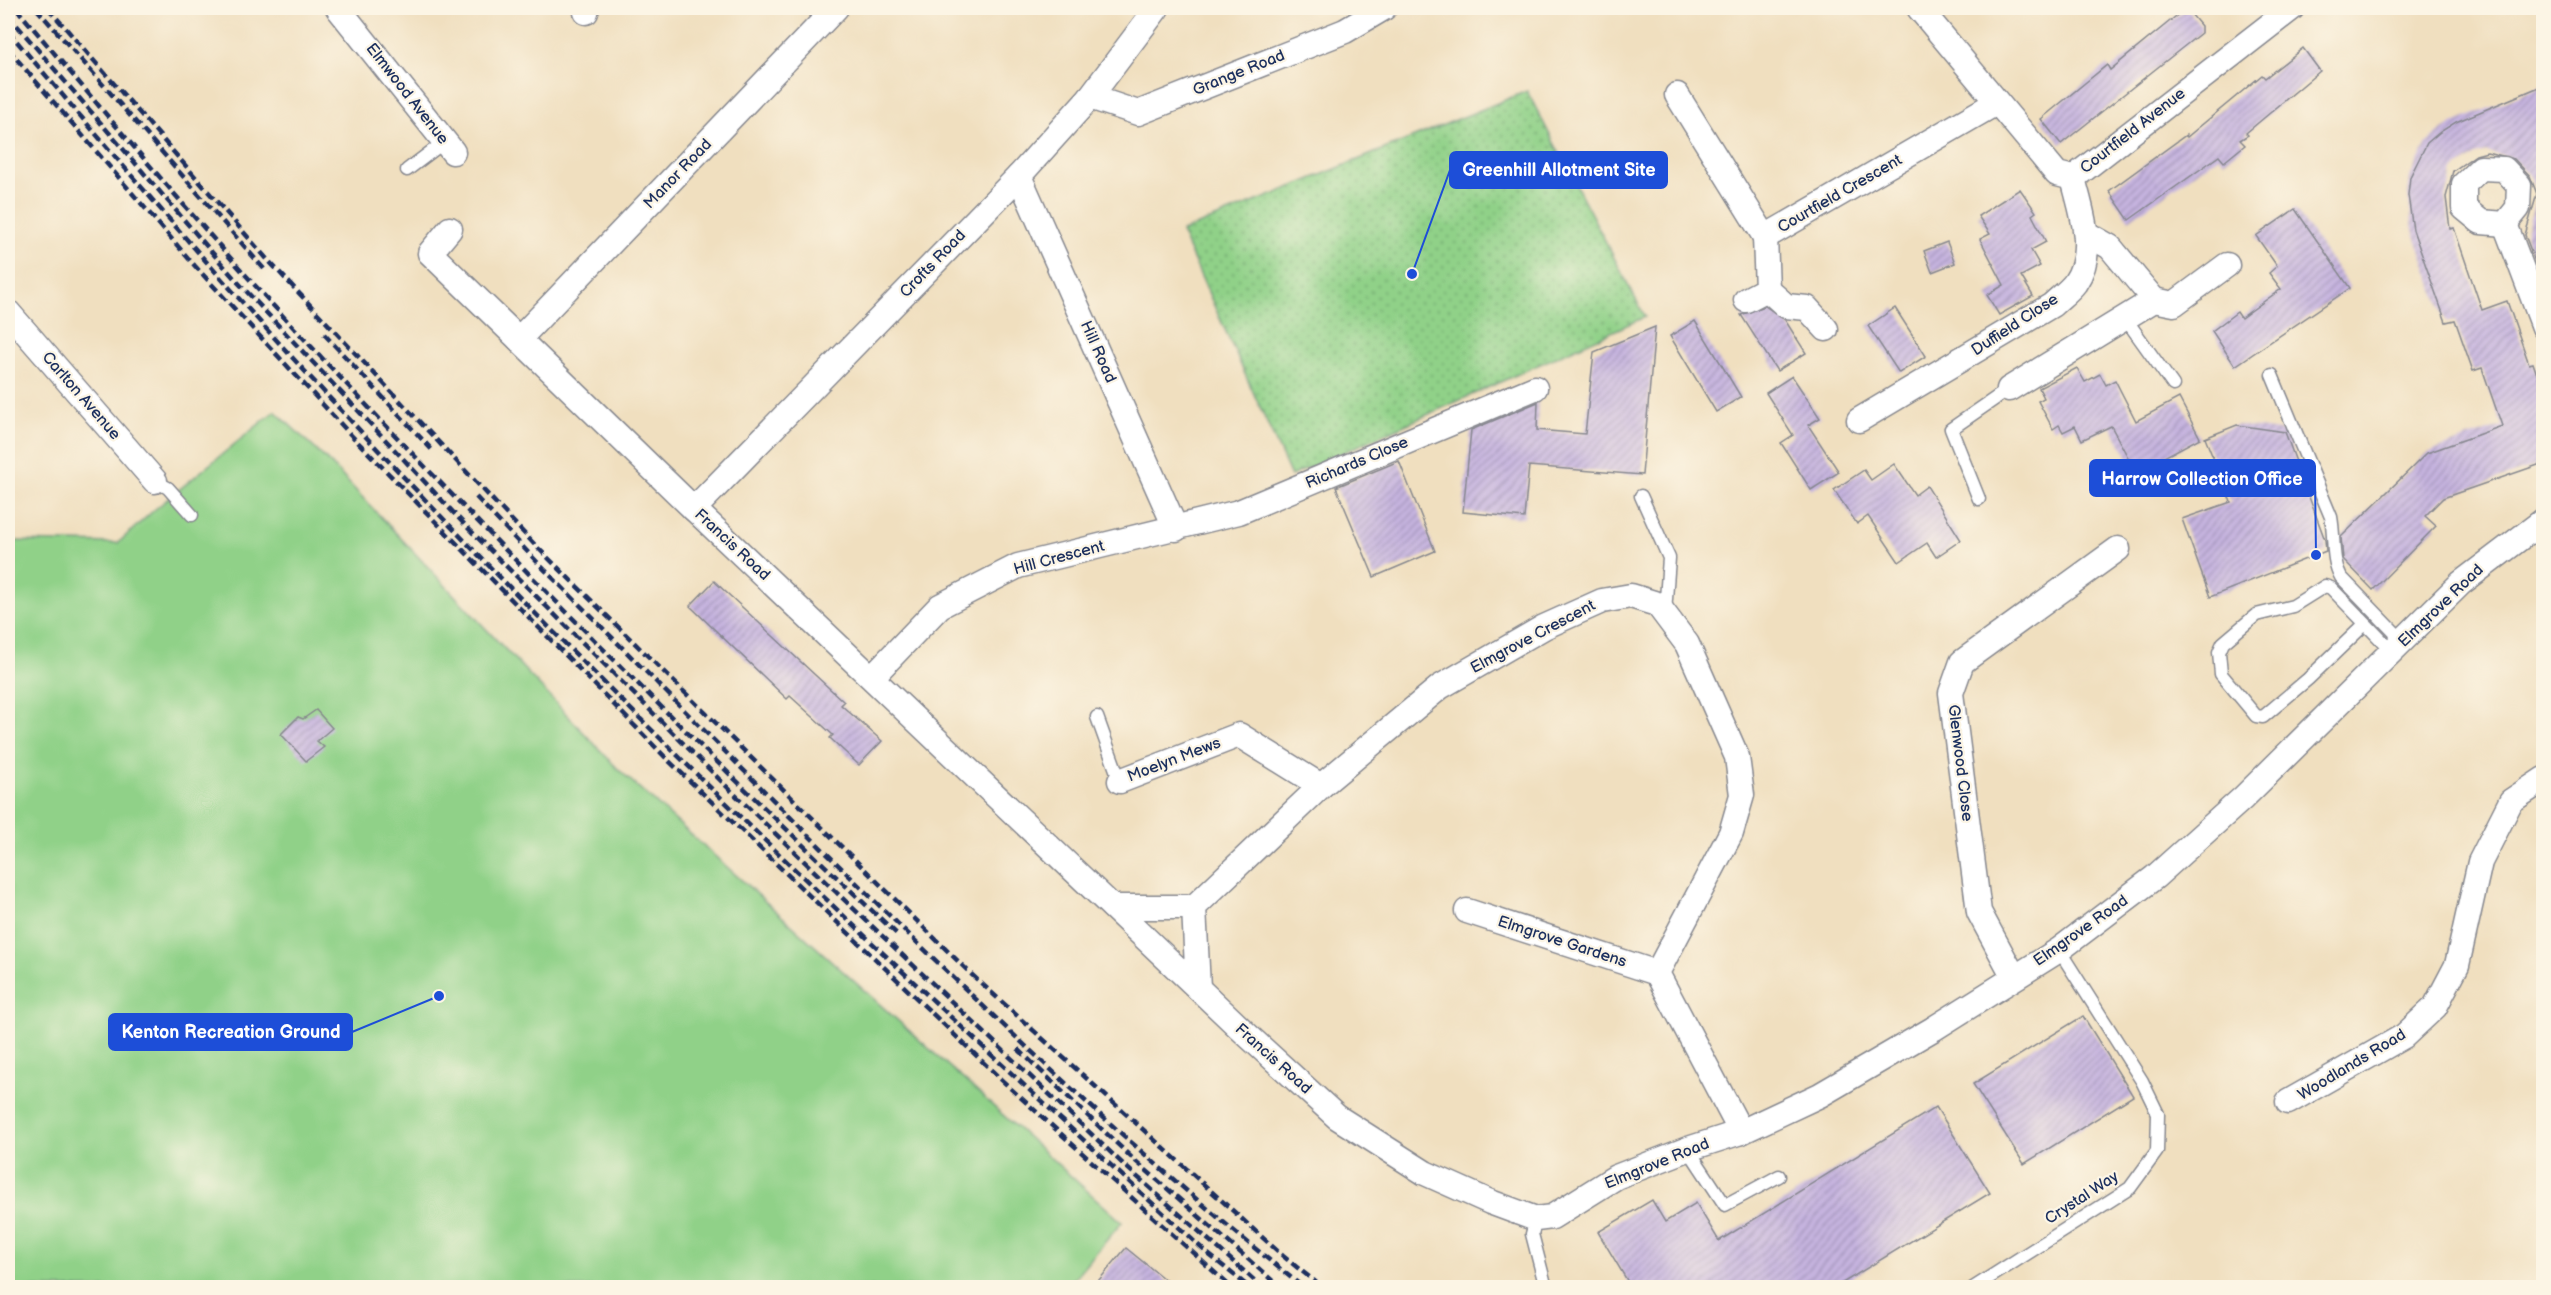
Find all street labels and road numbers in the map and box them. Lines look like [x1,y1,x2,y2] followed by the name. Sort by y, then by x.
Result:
[362,40,453,149] street label: Elmwood Avenue
[1190,46,1288,100] street label: Grange Road
[2077,84,2190,178] street label: Courtfield Avenue
[640,135,716,213] street label: Manor Road
[1774,151,1906,237] street label: Courtfield Crescent
[896,226,970,302] street label: Crofts Road
[1968,290,2062,360] street label: Duffield Close
[1076,318,1120,386] street label: Hill Road
[38,348,125,444] street label: Carlton Avenue
[1303,433,1412,493] street label: Richards Close
[690,505,774,585] street label: Francis Road
[1012,537,1106,579] street label: Hill Crescent
[2394,561,2488,651] street label: Elmgrove Road
[1467,596,1599,678] street label: Elmgrove Crescent
[1943,704,1977,823] street label: Glenwood Close
[1125,733,1223,787] street label: Moelyn Mews
[2030,891,2132,971] street label: Elmgrove Road
[1495,912,1629,972] street label: Elmgrove Gardens
[1231,1020,1315,1098] street label: Francis Road
[2295,1025,2409,1105] street label: Woodlands Road
[1602,1134,1712,1194] street label: Elmgrove Road
[2042,1167,2123,1229] street label: Crystal Way

